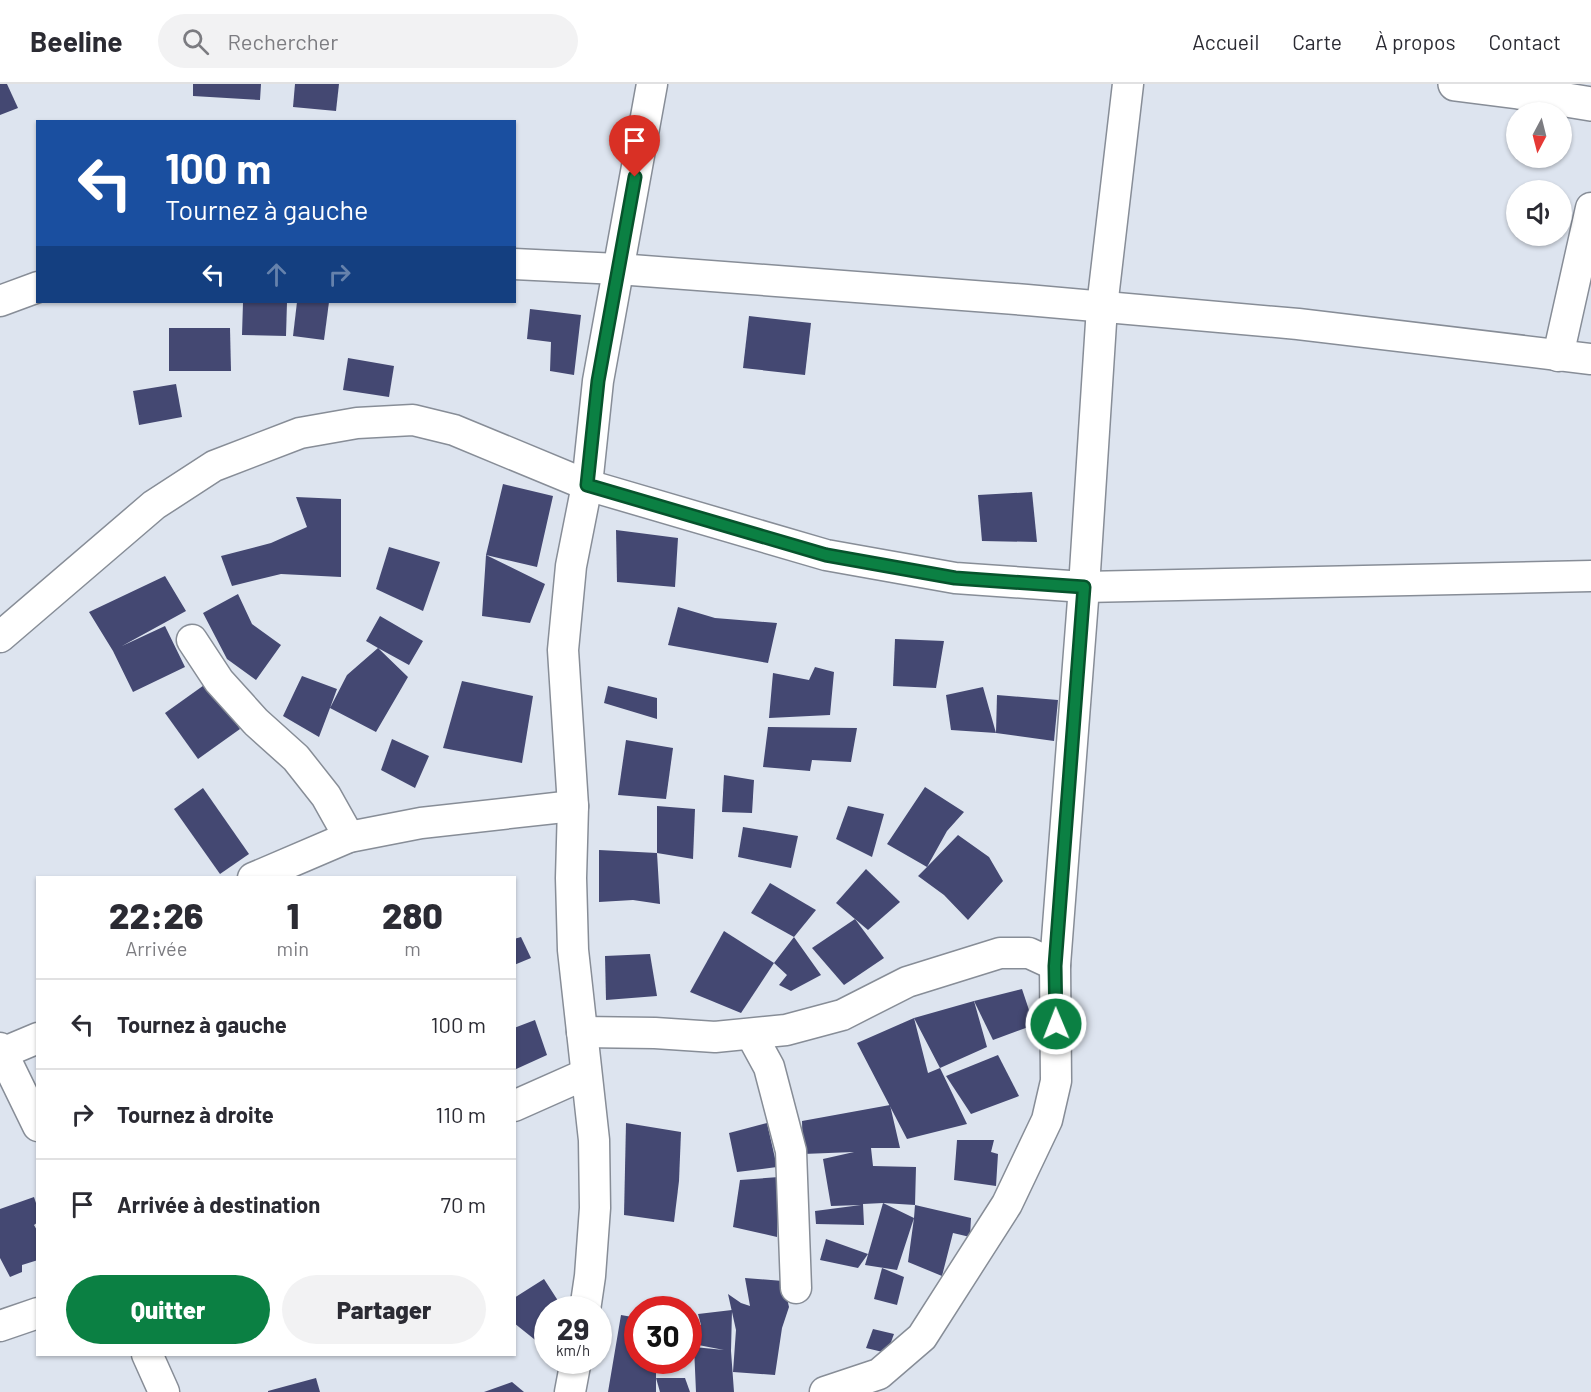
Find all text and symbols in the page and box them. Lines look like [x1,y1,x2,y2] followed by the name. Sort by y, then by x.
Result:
[158,14,578,68] search box
[30,24,122,58] text: Beeline
[179,25,212,58] icon: search
[227,28,338,54] text: Rechercher
[1192,29,1259,54] text: Accueil
[1292,29,1342,54] text: Carte
[1375,29,1456,54] text: À propos
[1489,29,1561,54] text: Contact
[1506,102,1572,168] north arrow
[1506,102,1572,246] map controls
[609,115,660,177] pin
[618,124,651,157] icon: arrive
[165,142,271,192] text: 100 m
[66,144,144,222] icon: left
[1506,180,1572,246] button: sound
[165,193,368,225] text: Tournez à gauche
[197,258,230,291] icon: left
[260,258,293,291] icon: ahead
[323,258,356,291] icon: right
[109,893,204,936] text: 22:26
[286,893,299,936] text: 1
[382,893,443,936] text: 280
[125,936,187,960] text: Arrivée
[277,936,309,960] text: min
[404,936,421,960] text: m
[1024,992,1088,1056] position arrow
[66,1008,99,1041] icon: left
[117,1011,287,1037] text: Tournez à gauche
[431,1011,486,1037] text: 100 m
[66,1098,99,1131] icon: right
[117,1101,274,1127] text: Tournez à droite
[436,1101,486,1127] text: 110 m
[66,1188,99,1221] icon: arrive
[117,1191,320,1217] text: Arrivée à destination
[441,1191,486,1217] text: 70 m
[66,1275,270,1344] button: Quitter
[282,1275,486,1344] button: Partager
[624,1296,702,1374] speed limit sign: 30
[557,1310,589,1346] text: 29
[556,1341,590,1359] text: km/h

